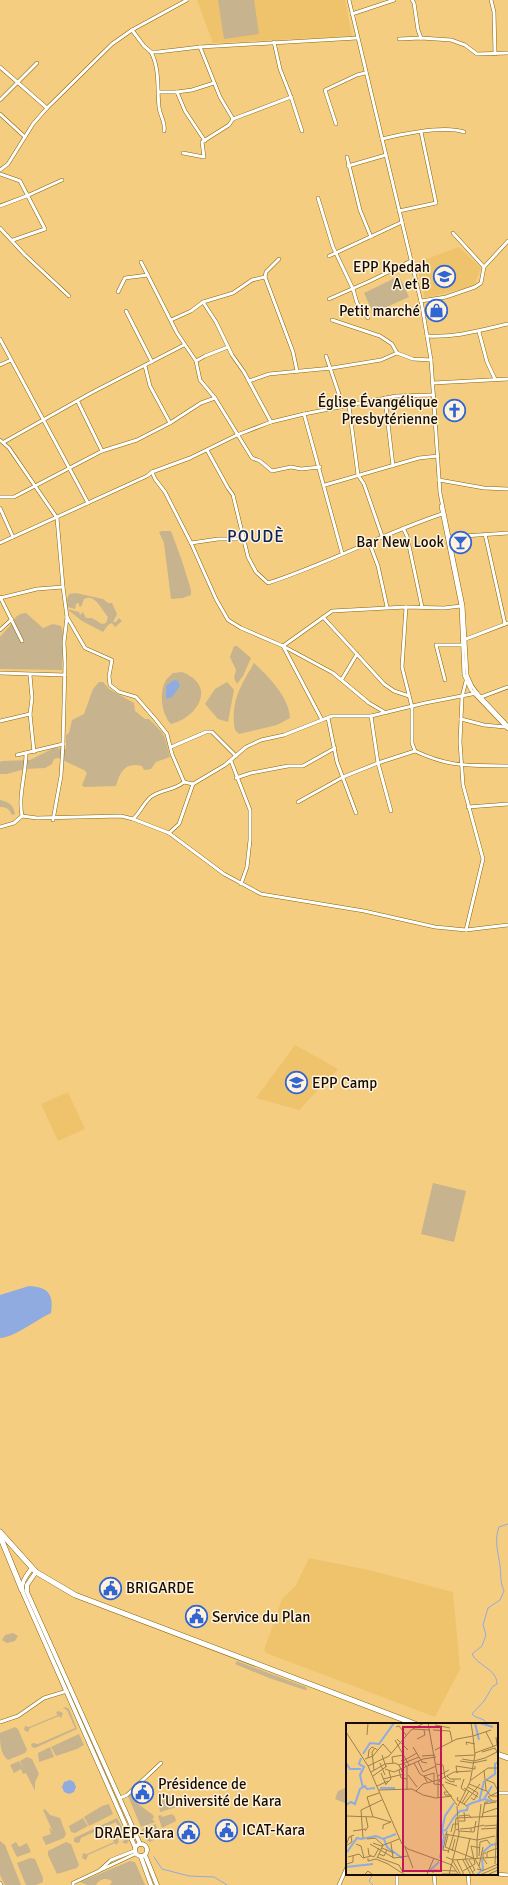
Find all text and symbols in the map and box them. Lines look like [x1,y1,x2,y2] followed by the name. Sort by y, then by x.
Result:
[353,258,430,293] place label: EPP Kpedah A et B
[432,263,458,289] school or university icon: EPP Kpedah A et B
[423,298,449,324] shop icon: Petit marché
[339,302,420,320] place label: Petit marché
[318,392,438,428] place label: Église Évangélique Presbytérienne
[441,398,467,424] church icon: Église Évangélique Presbytérienne
[227,526,285,547] district label: POUDÈ
[447,529,473,555] bar icon: Bar New Look
[356,533,444,551] place label: Bar New Look
[283,1070,309,1096] school or university icon: EPP Camp
[312,1074,377,1092] place label: EPP Camp
[97,1575,123,1601] public building icon: BRIGARDE
[126,1579,195,1597] place label: BRIGARDE
[183,1604,209,1630] public building icon: Service du Plan
[212,1608,310,1626] place label: Service du Plan
[346,1723,498,1875] inset map
[158,1775,282,1810] place label: Présidence de l'Université de Kara
[130,1780,156,1806] public building icon: Présidence de l'Université de Kara
[213,1817,239,1843] public building icon: ICAT-Kara
[176,1820,202,1846] public building icon: DRAEP-Kara
[242,1821,305,1839] place label: ICAT-Kara
[94,1824,174,1842] place label: DRAEP-Kara

